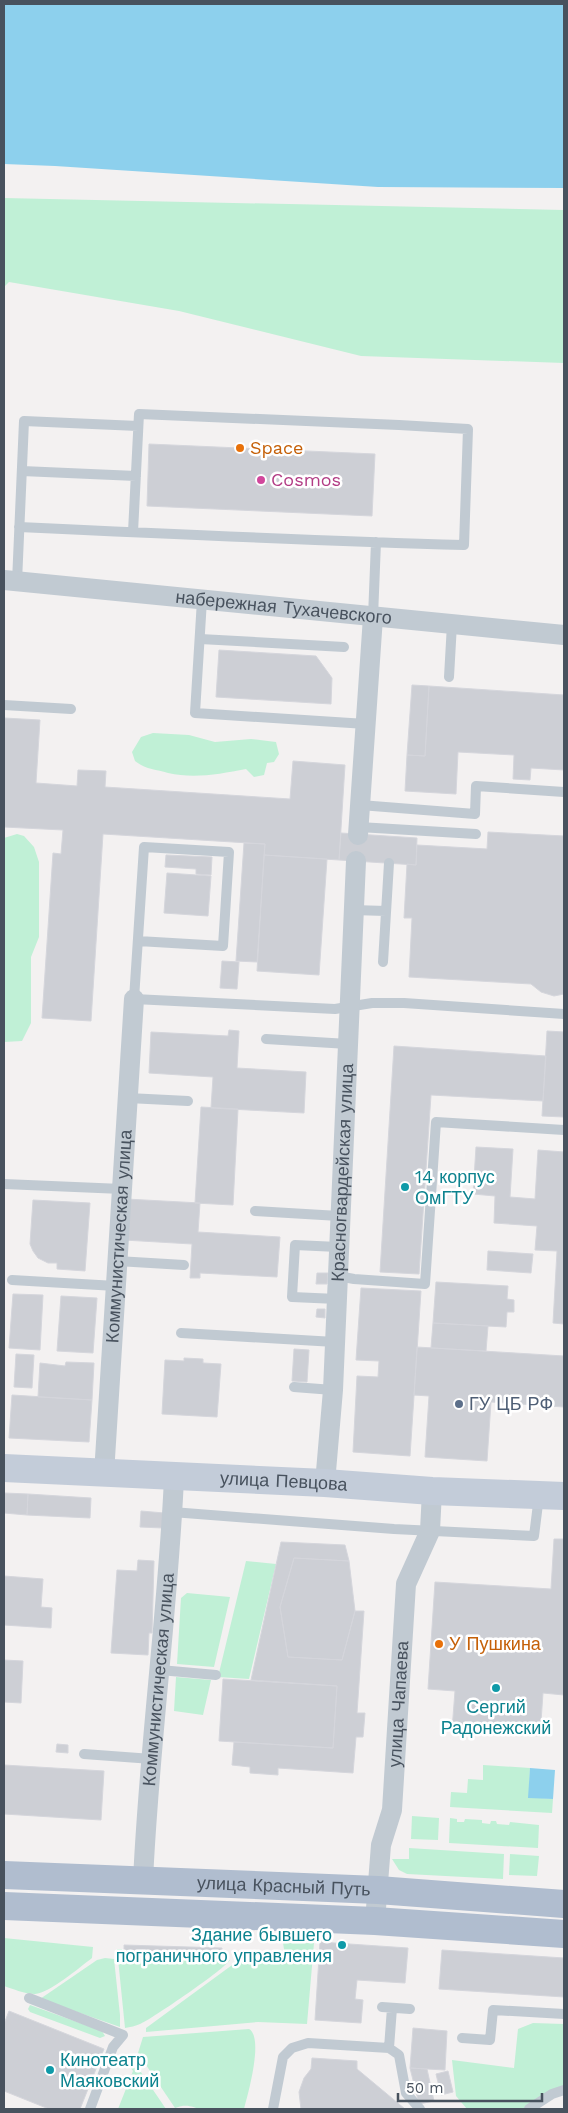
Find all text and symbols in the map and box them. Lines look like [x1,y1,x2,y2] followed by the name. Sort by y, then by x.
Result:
[250,437,303,458] place label: Space
[234,442,246,454] marker: Space
[271,469,341,490] place label: Cosmos
[255,474,267,486] marker: Cosmos
[175,586,393,628] street label: набережная Тухачевского
[327,1062,357,1282] street label: Красногвардейская улица
[101,1128,136,1344] street label: Коммунистическая улица
[415,1166,495,1208] place label: 14 корпус ОмГТУ
[399,1181,411,1193] marker: 14 корпус ОмГТУ
[469,1393,553,1414] place label: ГУ ЦБ РФ
[453,1398,465,1410] marker: ГУ ЦБ РФ
[219,1467,349,1495] street label: улица Певцова
[138,1571,178,1787] street label: Коммунистическая улица
[449,1633,542,1654] place label: У Пушкина
[433,1638,445,1650] marker: У Пушкина
[384,1639,413,1768] street label: улица Чапаева
[490,1682,502,1694] marker: Сергий Радонежский
[441,1696,551,1738] place label: Сергий Радонежский
[197,1872,371,1900] street label: улица Красный Путь
[116,1924,332,1966] place label: Здание бывшего пограничного управления
[336,1939,348,1951] marker: Здание бывшего пограничного управления
[60,2049,159,2091] place label: Кинотеатр Маяковский
[44,2064,56,2076] marker: Кинотеатр Маяковский
[398,2070,542,2102] scale bar
[406,2079,443,2097] text: 50 m

